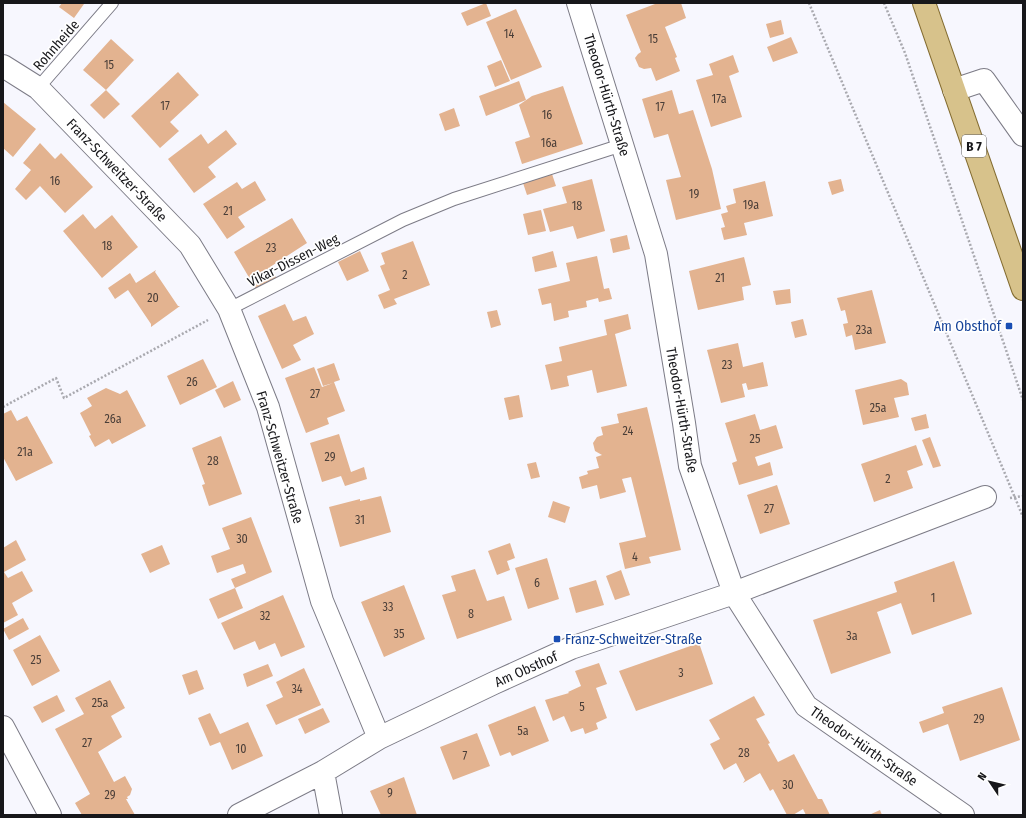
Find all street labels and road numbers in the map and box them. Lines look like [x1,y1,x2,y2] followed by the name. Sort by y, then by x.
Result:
[30,16,83,74] street label: Rohnheide
[580,32,633,158] street label: Theodor-Hürth-Straße
[63,115,170,226] street label: Franz-Schweitzer-Straße
[962,135,986,157] road number: B 7
[245,230,342,291] street label: Vikar-Dissen-Weg
[662,346,701,474] street label: Theodor-Hürth-Straße
[252,389,307,525] street label: Franz-Schweitzer-Straße
[492,647,562,691] street label: Am Obsthof
[807,703,921,790] street label: Theodor-Hürth-Straße

